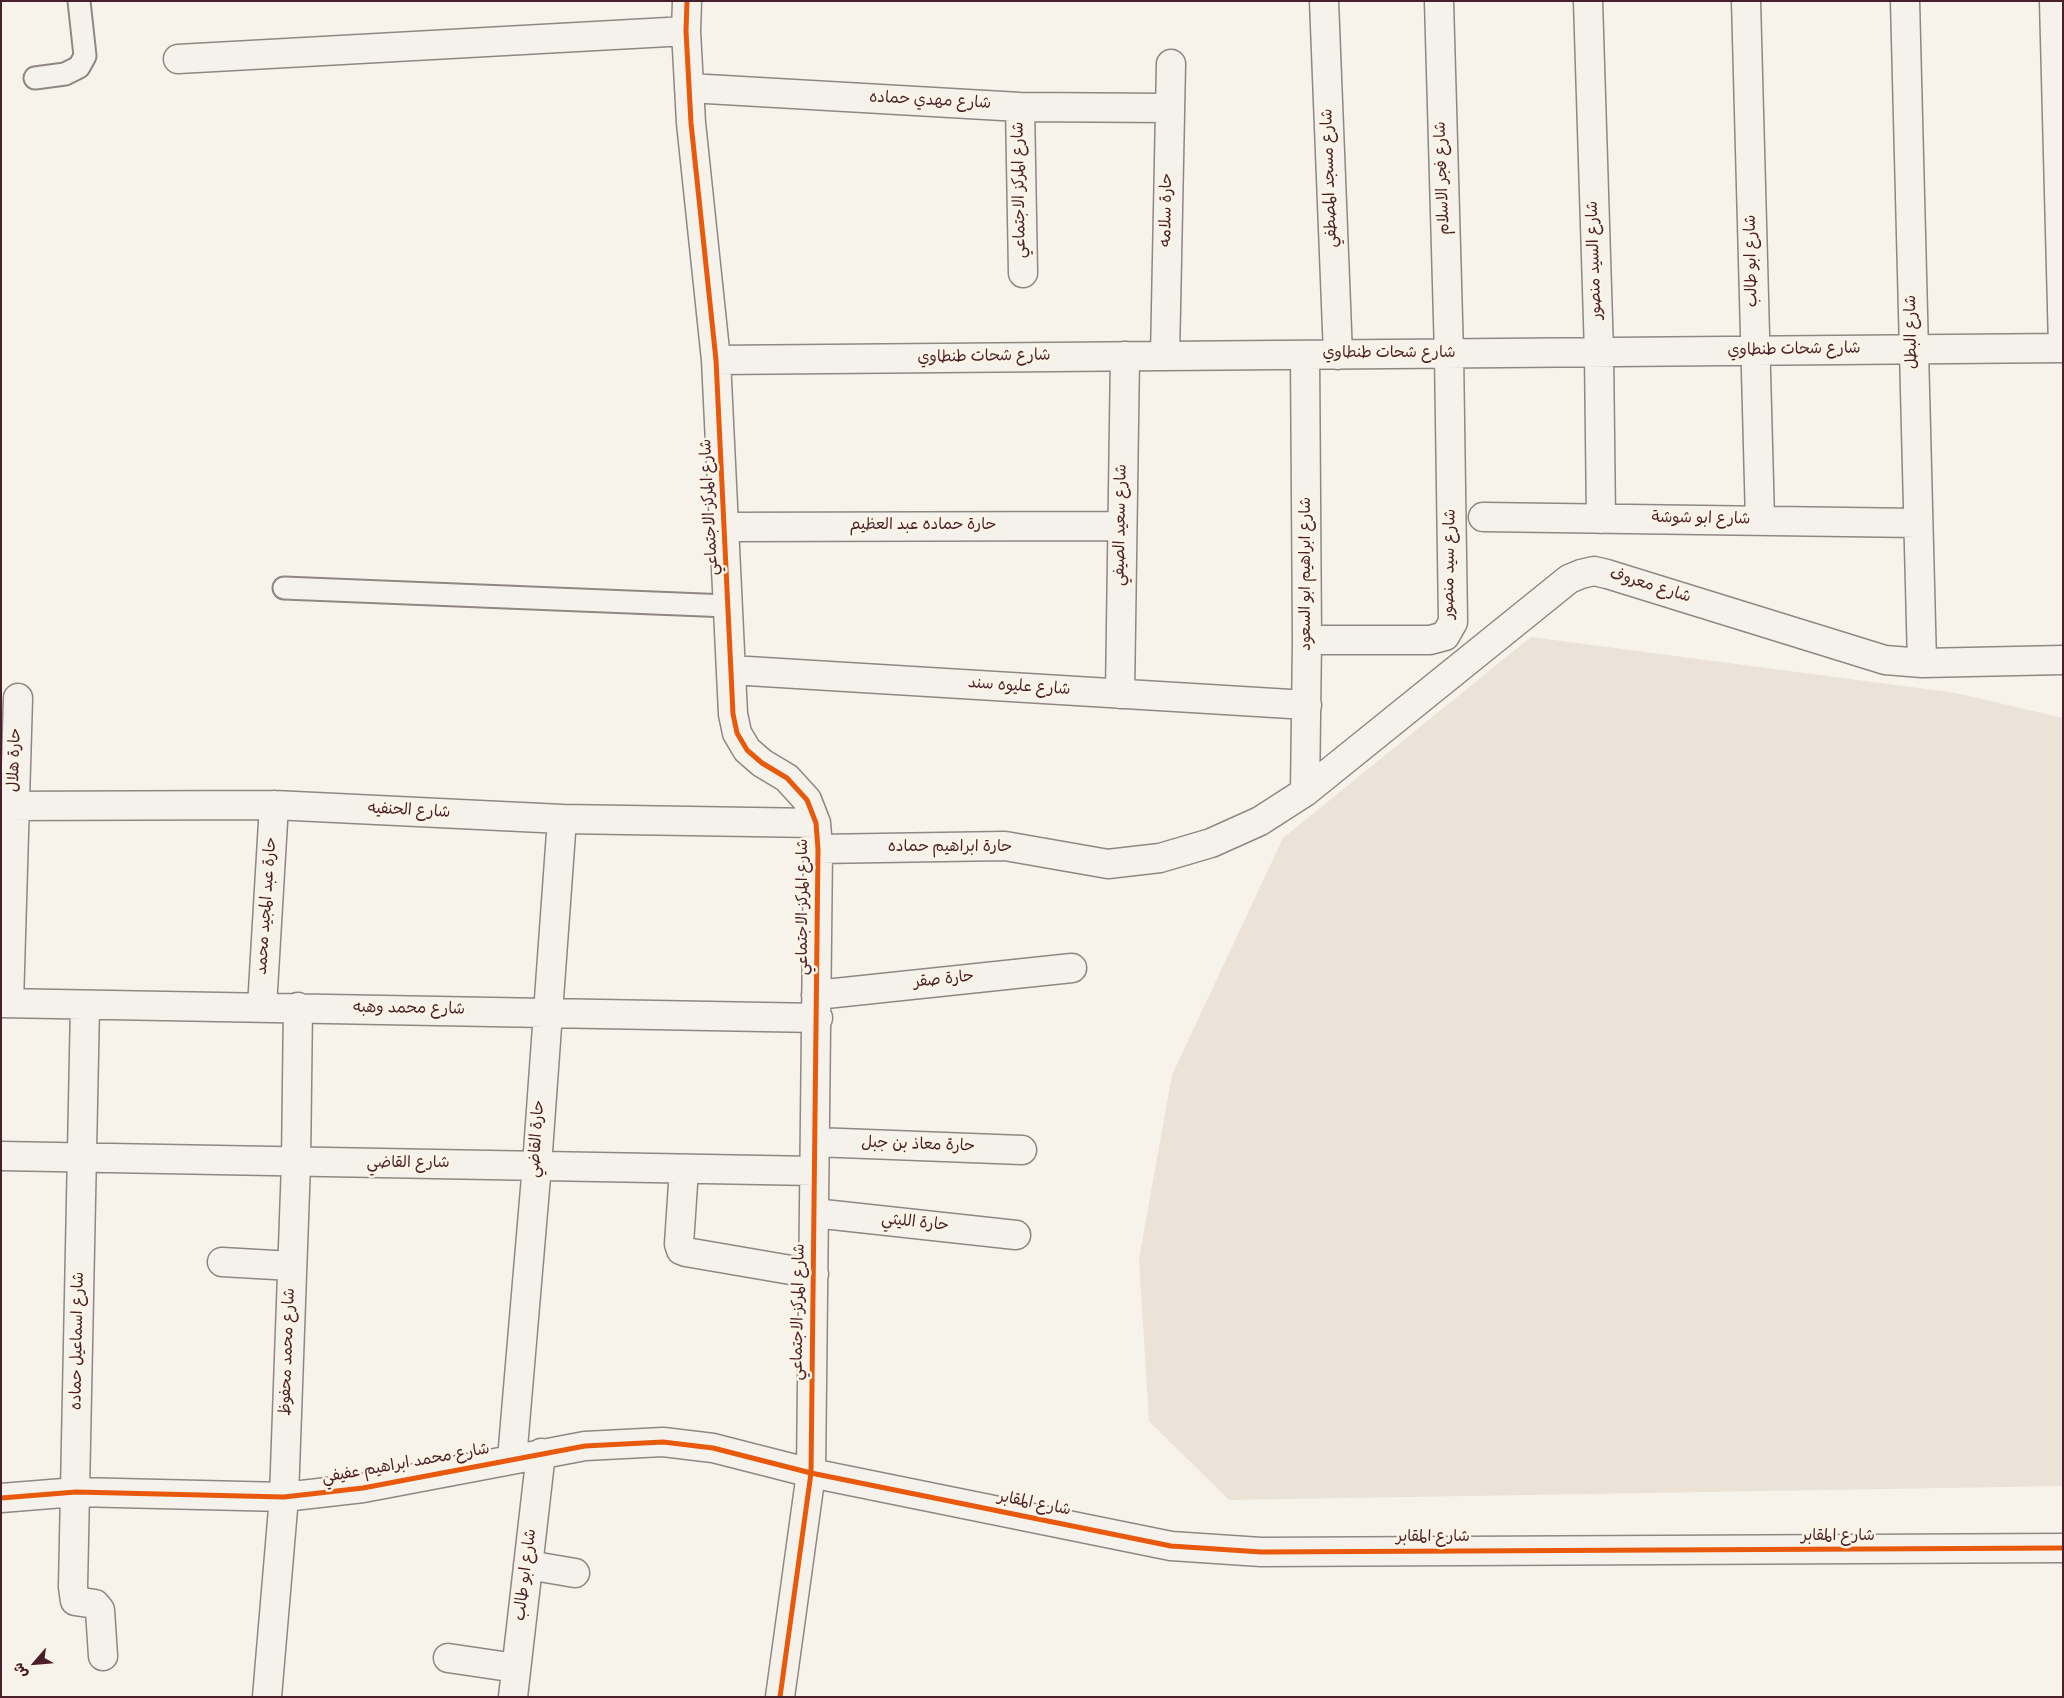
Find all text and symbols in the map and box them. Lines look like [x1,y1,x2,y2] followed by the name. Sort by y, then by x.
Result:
[869,89,991,115] street label: شارع مهدي حماده
[1319,108,1343,248] street label: شارع مسجد المصطفي
[1010,121,1032,259] street label: شارع المركز الاجتماعي
[1432,121,1456,235] street label: شارع فجر الاسلام
[1158,173,1178,247] street label: حارة سلامه
[1584,200,1608,320] street label: شارع السيد منصور
[1743,215,1763,307] street label: شارع ابو طالب
[1903,295,1923,369] street label: شارع البطل
[1727,340,1861,362] street label: شارع شحات طنطاوي
[1322,344,1456,364] street label: شارع شحات طنطاوي
[917,347,1051,369] street label: شارع شحات طنطاوي
[698,438,724,576] street label: شارع المركز الاجتماعي
[1111,464,1133,586] street label: شارع سعيد الصيفي
[1297,497,1317,651] street label: شارع ابراهيم ابو السعود
[1440,509,1462,619] street label: شارع سيد منصور
[1651,510,1751,530] street label: شارع ابو شوشة
[850,516,996,536] street label: حارة حماده عبد العظيم
[1607,566,1693,608] street label: شارع معروف
[967,675,1071,701] street label: شارع عليوه سند
[5,728,27,792] street label: حارة هلال
[367,800,451,824] street label: شارع الحنفيه
[254,837,282,975] street label: حارة عبد المجيد محمد
[888,838,1012,858] street label: حارة ابراهيم حماده
[794,839,814,975] street label: شارع المركز الاجتماعي
[913,968,975,994] street label: حارة صقر
[353,999,465,1021] street label: شارع محمد وهبه
[526,1099,550,1179] street label: حارة القاضي
[861,1134,975,1158] street label: حارة معاذ بن جبل
[366,1154,450,1174] street label: شارع القاضي
[880,1211,950,1237] street label: حارة الليثي
[789,1243,811,1381] street label: شارع المركز الاجتماعي
[68,1272,90,1410] street label: شارع اسماعيل حماده
[277,1288,301,1416] street label: شارع محمد محفوظ
[321,1441,491,1489] street label: شارع محمد ابراهيم عفيفي
[996,1489,1072,1521] street label: شارع المقابر
[1801,1527,1875,1547] street label: شارع المقابر
[512,1528,542,1622] street label: شارع ابو طالب
[1396,1528,1470,1548] street label: شارع المقابر
[10,1638,60,1688] north arrow
[8,1658,34,1682] text: ش

